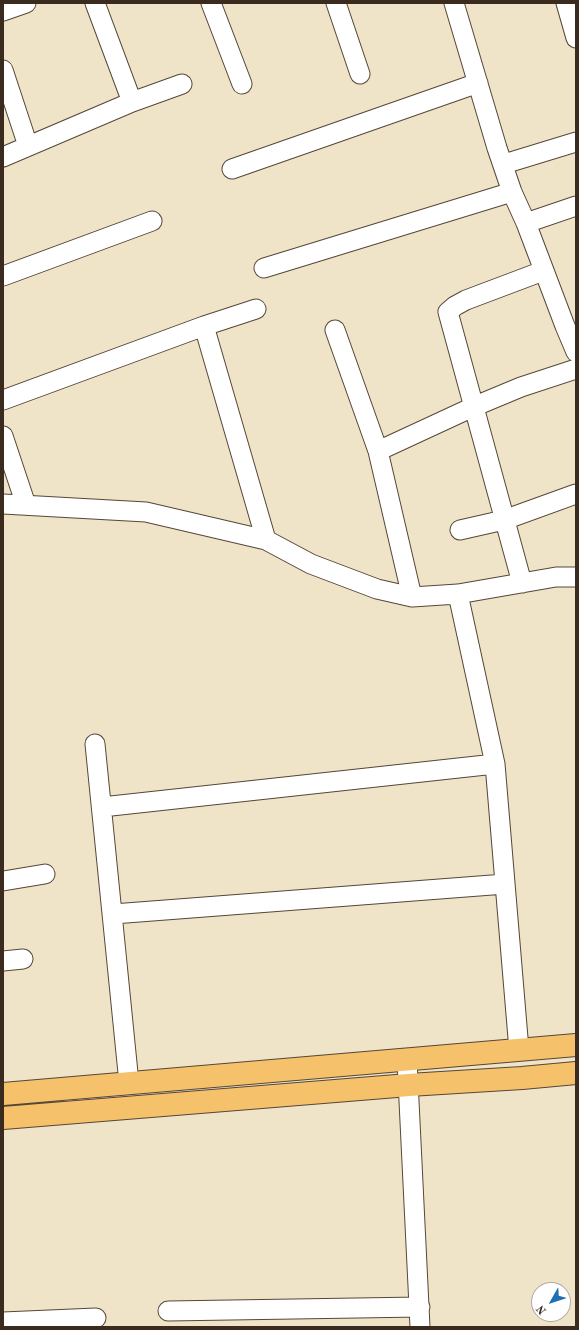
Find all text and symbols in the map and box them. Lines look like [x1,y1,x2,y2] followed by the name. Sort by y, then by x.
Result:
[531,1282,571,1322] north arrow
[535,1303,549,1316] text: N

